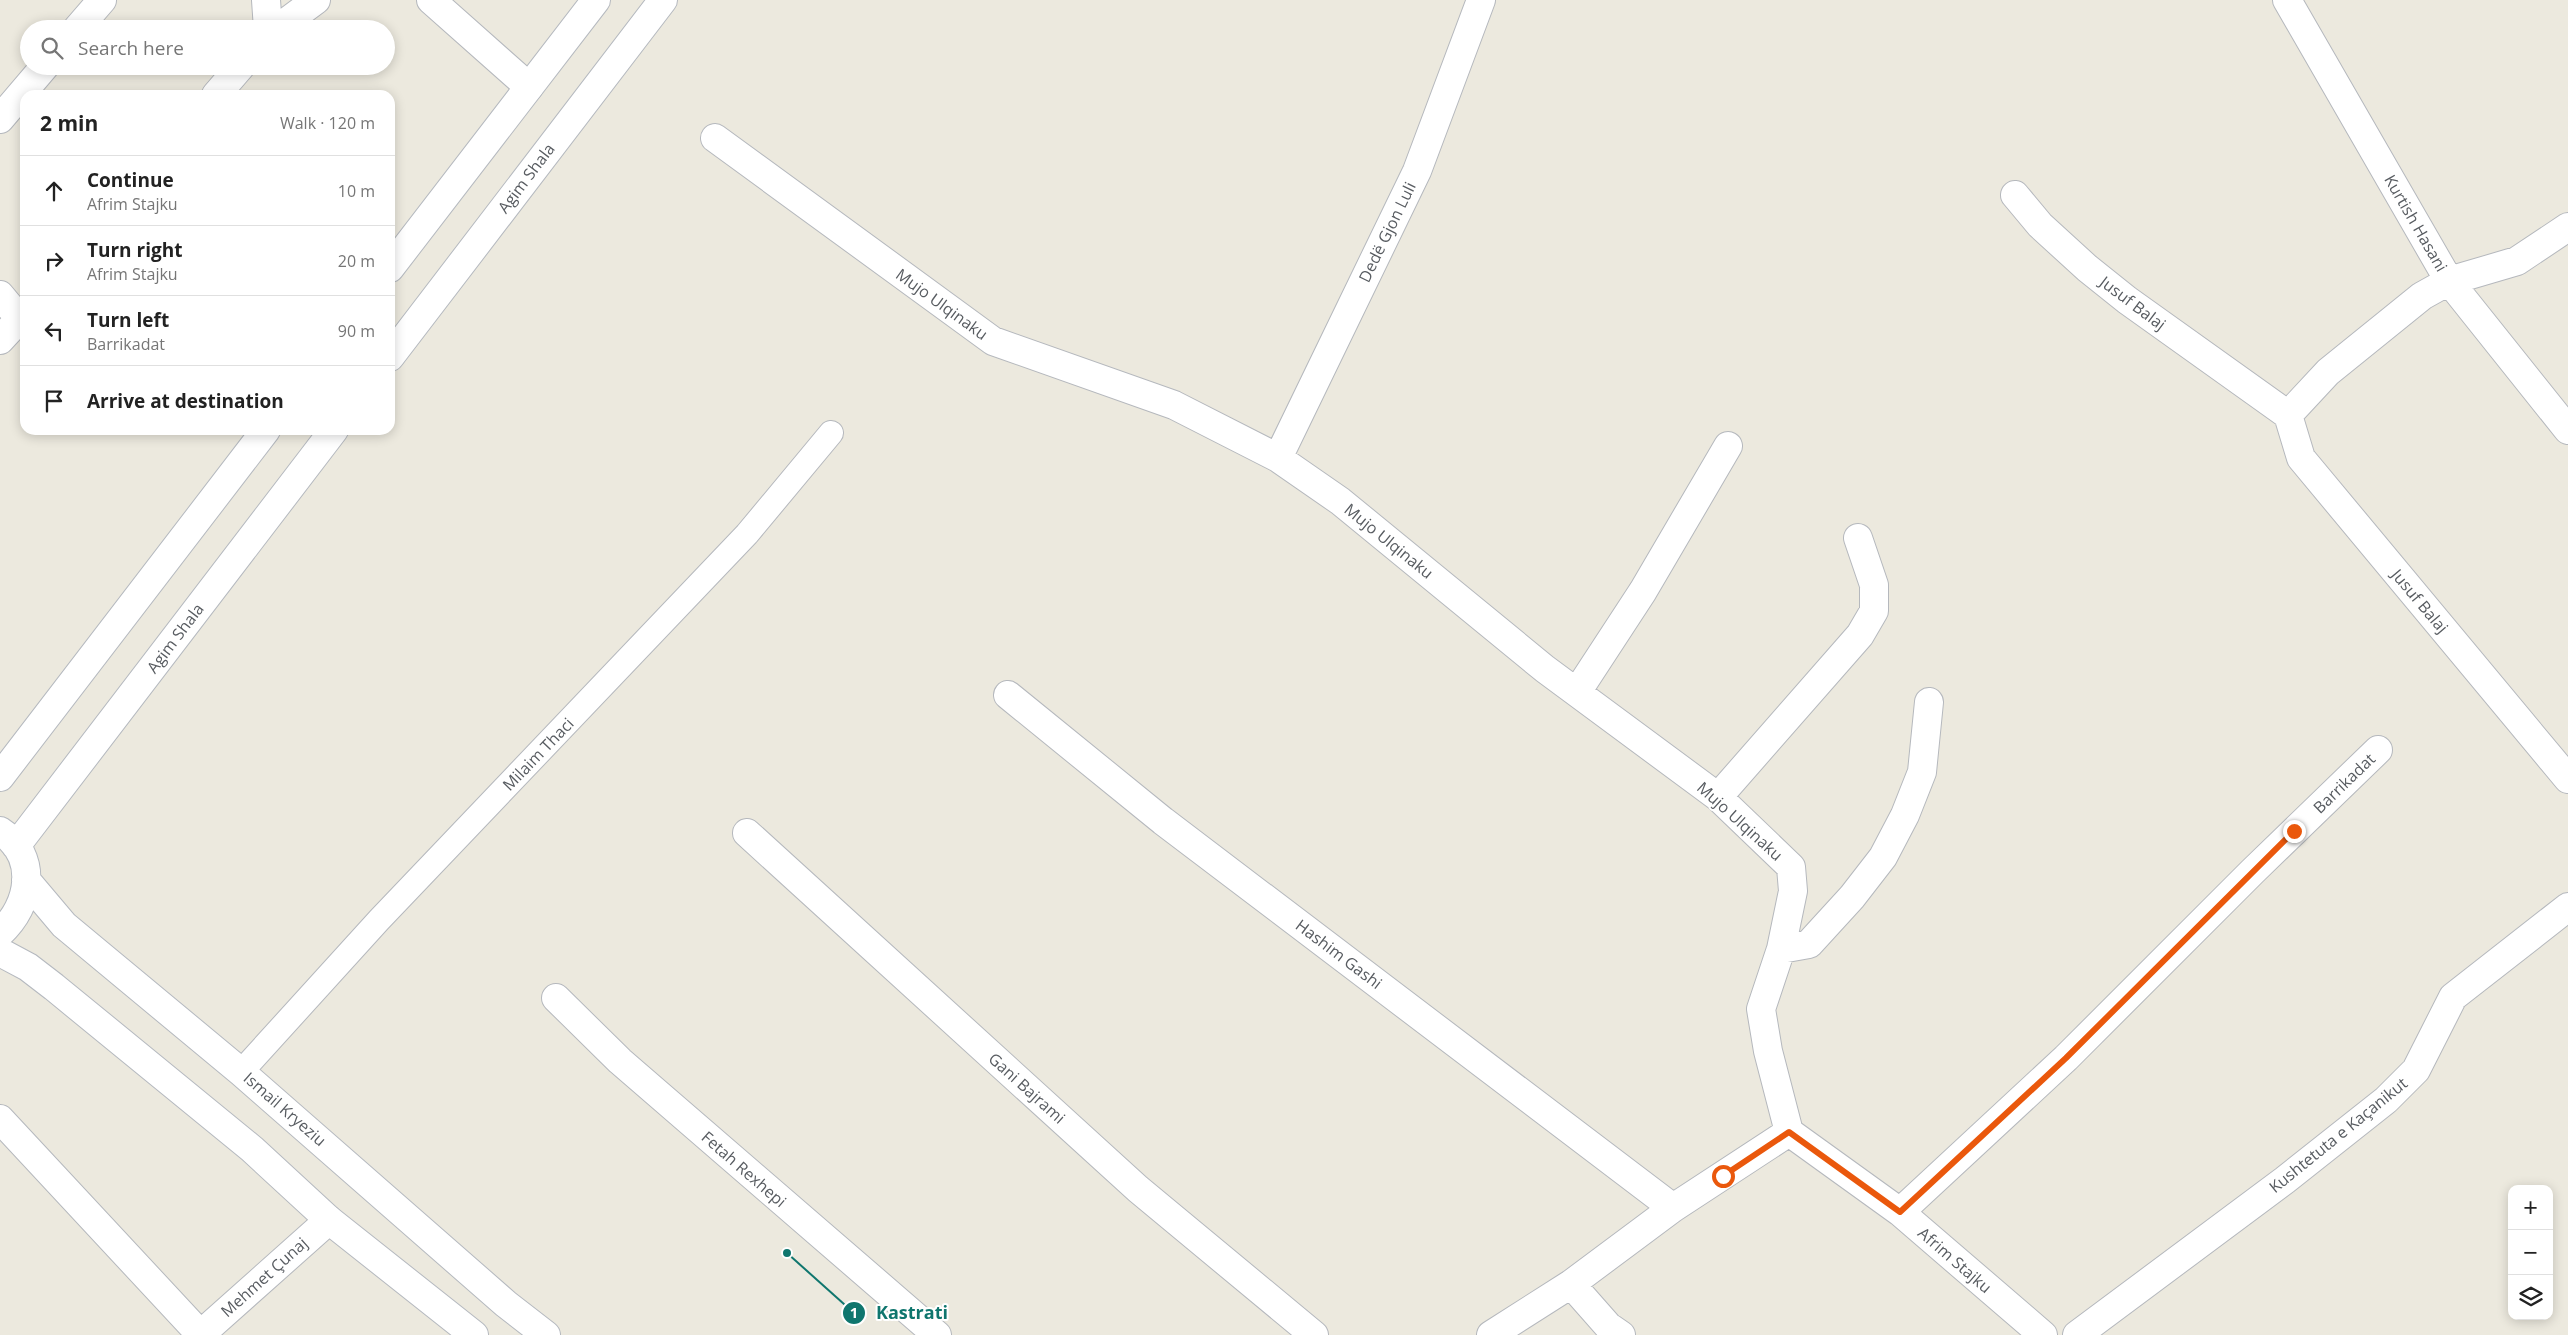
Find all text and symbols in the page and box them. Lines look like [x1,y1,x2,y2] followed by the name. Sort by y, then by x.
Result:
[20,20,395,75] search box
[38,34,66,62] icon: search
[78,35,184,61] text: Search here
[40,109,98,137] text: 2 min
[280,112,375,134] text: Walk · 120 m
[492,139,560,217] street label: Agim Shala
[87,167,174,193] text: Continue
[2379,170,2453,276] street label: Kurtish Hasani
[40,177,68,205] icon: ahead
[1353,178,1421,286] street label: Dedë Gjon Luli
[338,180,375,202] text: 10 m
[87,193,178,215] text: Afrim Stajku
[87,237,182,263] text: Turn right
[40,247,68,275] icon: right
[338,250,375,272] text: 20 m
[87,263,178,285] text: Afrim Stajku
[892,263,992,345] street label: Mujo Ulqinaku
[2094,270,2170,335] street label: Jusuf Balaj
[87,307,169,333] text: Turn left
[40,317,68,345] icon: left
[338,320,375,342] text: 90 m
[87,333,165,355] text: Barrikadat
[40,387,68,415] icon: arrive
[87,388,284,414] text: Arrive at destination
[1340,498,1438,584] street label: Mujo Ulqinaku
[2385,563,2453,638] street label: Jusuf Balaj
[141,599,209,677] street label: Agim Shala
[498,713,578,795] street label: Milaim Thaci
[2308,748,2380,818] street label: Barrikadat
[1692,777,1788,865] street label: Mujo Ulqinaku
[2283,820,2306,843] route end
[1291,914,1387,994] street label: Hashim Gashi
[984,1048,1070,1128] street label: Gani Bajrami
[239,1067,331,1151] street label: Ismail Kryeziu
[2264,1072,2412,1198] street label: Kushtetuta e Kaçanikut
[697,1126,791,1212] street label: Fetah Rexhepi
[1712,1165,1735,1188] route start
[2508,1185,2553,1320] map controls
[2508,1185,2553,1230] button: +
[1914,1222,1996,1298] street label: Afrim Stajku
[2508,1230,2553,1275] button: −
[216,1232,312,1322] street label: Mehmet Çunaj
[2508,1275,2553,1320] button: layers
[841,1296,958,1329] callout: Kastrati
[876,1300,948,1324] text: Kastrati
[850,1302,858,1322] text: 1

